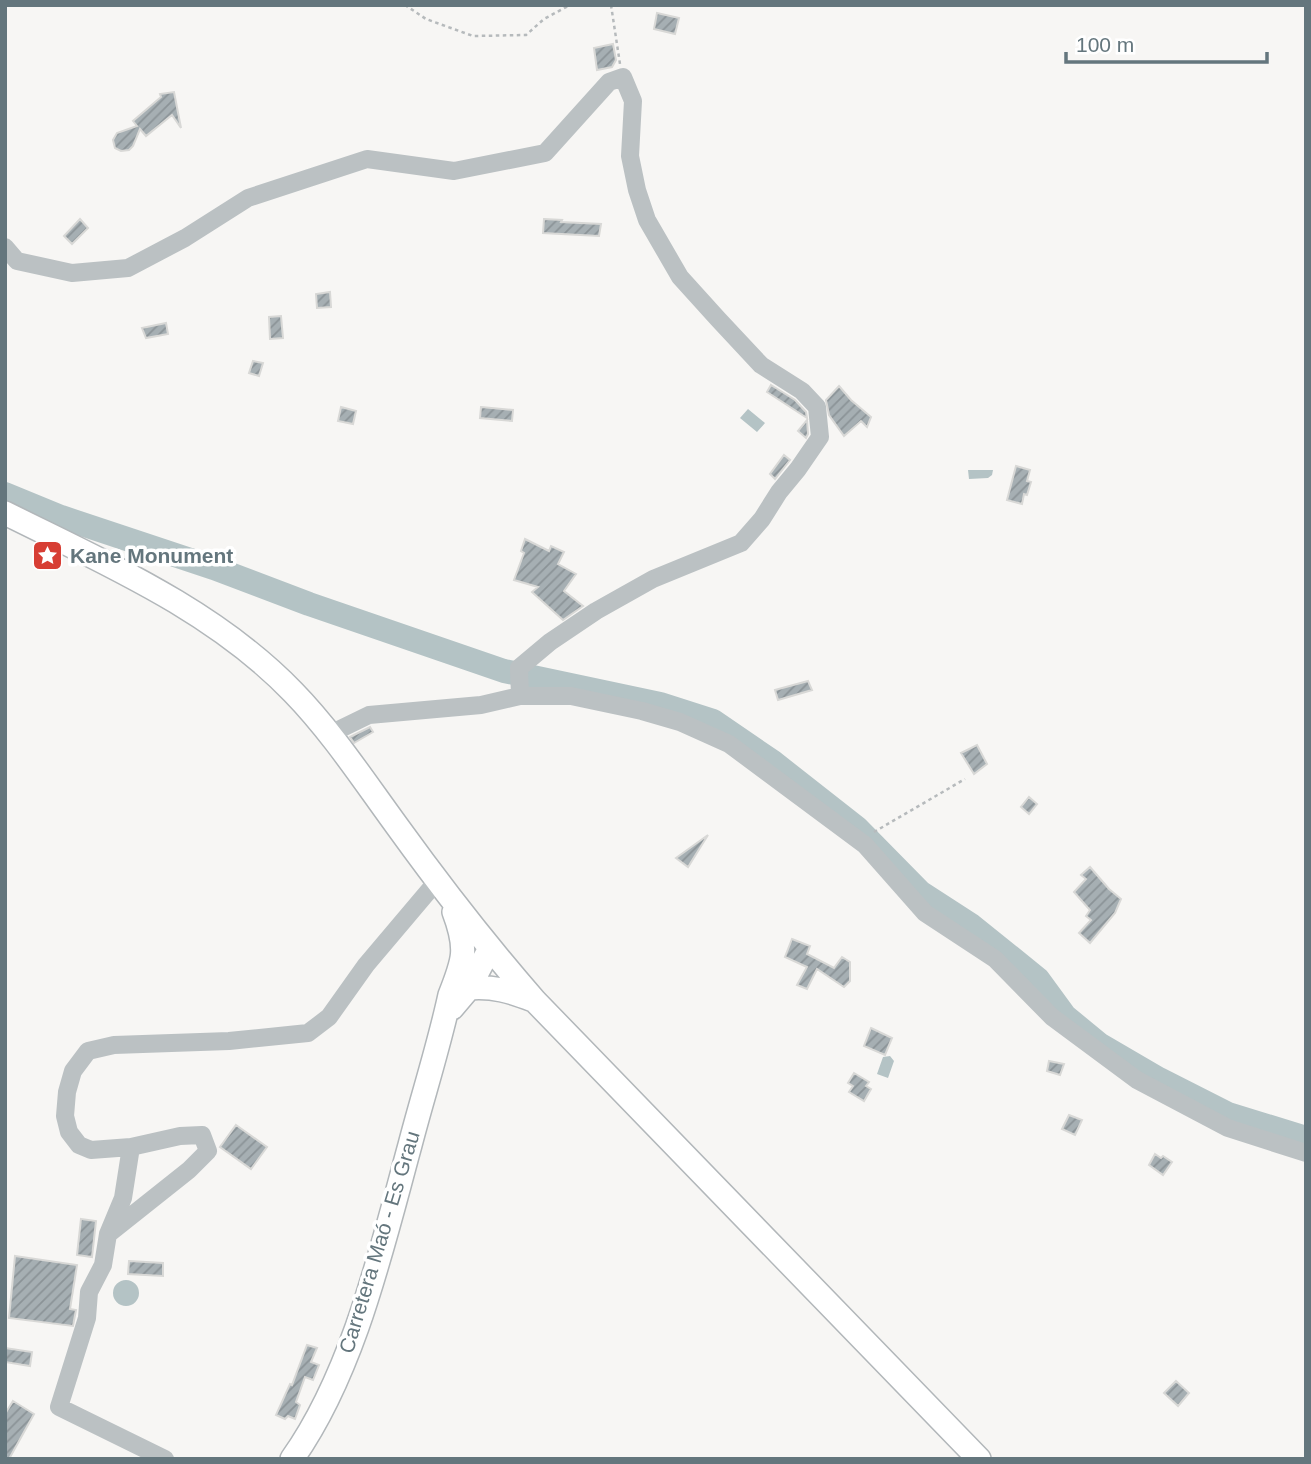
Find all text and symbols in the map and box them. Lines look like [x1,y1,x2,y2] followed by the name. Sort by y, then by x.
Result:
[1066,21,1267,65] scale bar
[1076,33,1134,56] text: 100 m
[30,538,64,572] place icon: Kane Monument
[70,544,233,567] place label: Kane Monument
[334,1128,424,1356] street label: Carretera Maó - Es Grau

